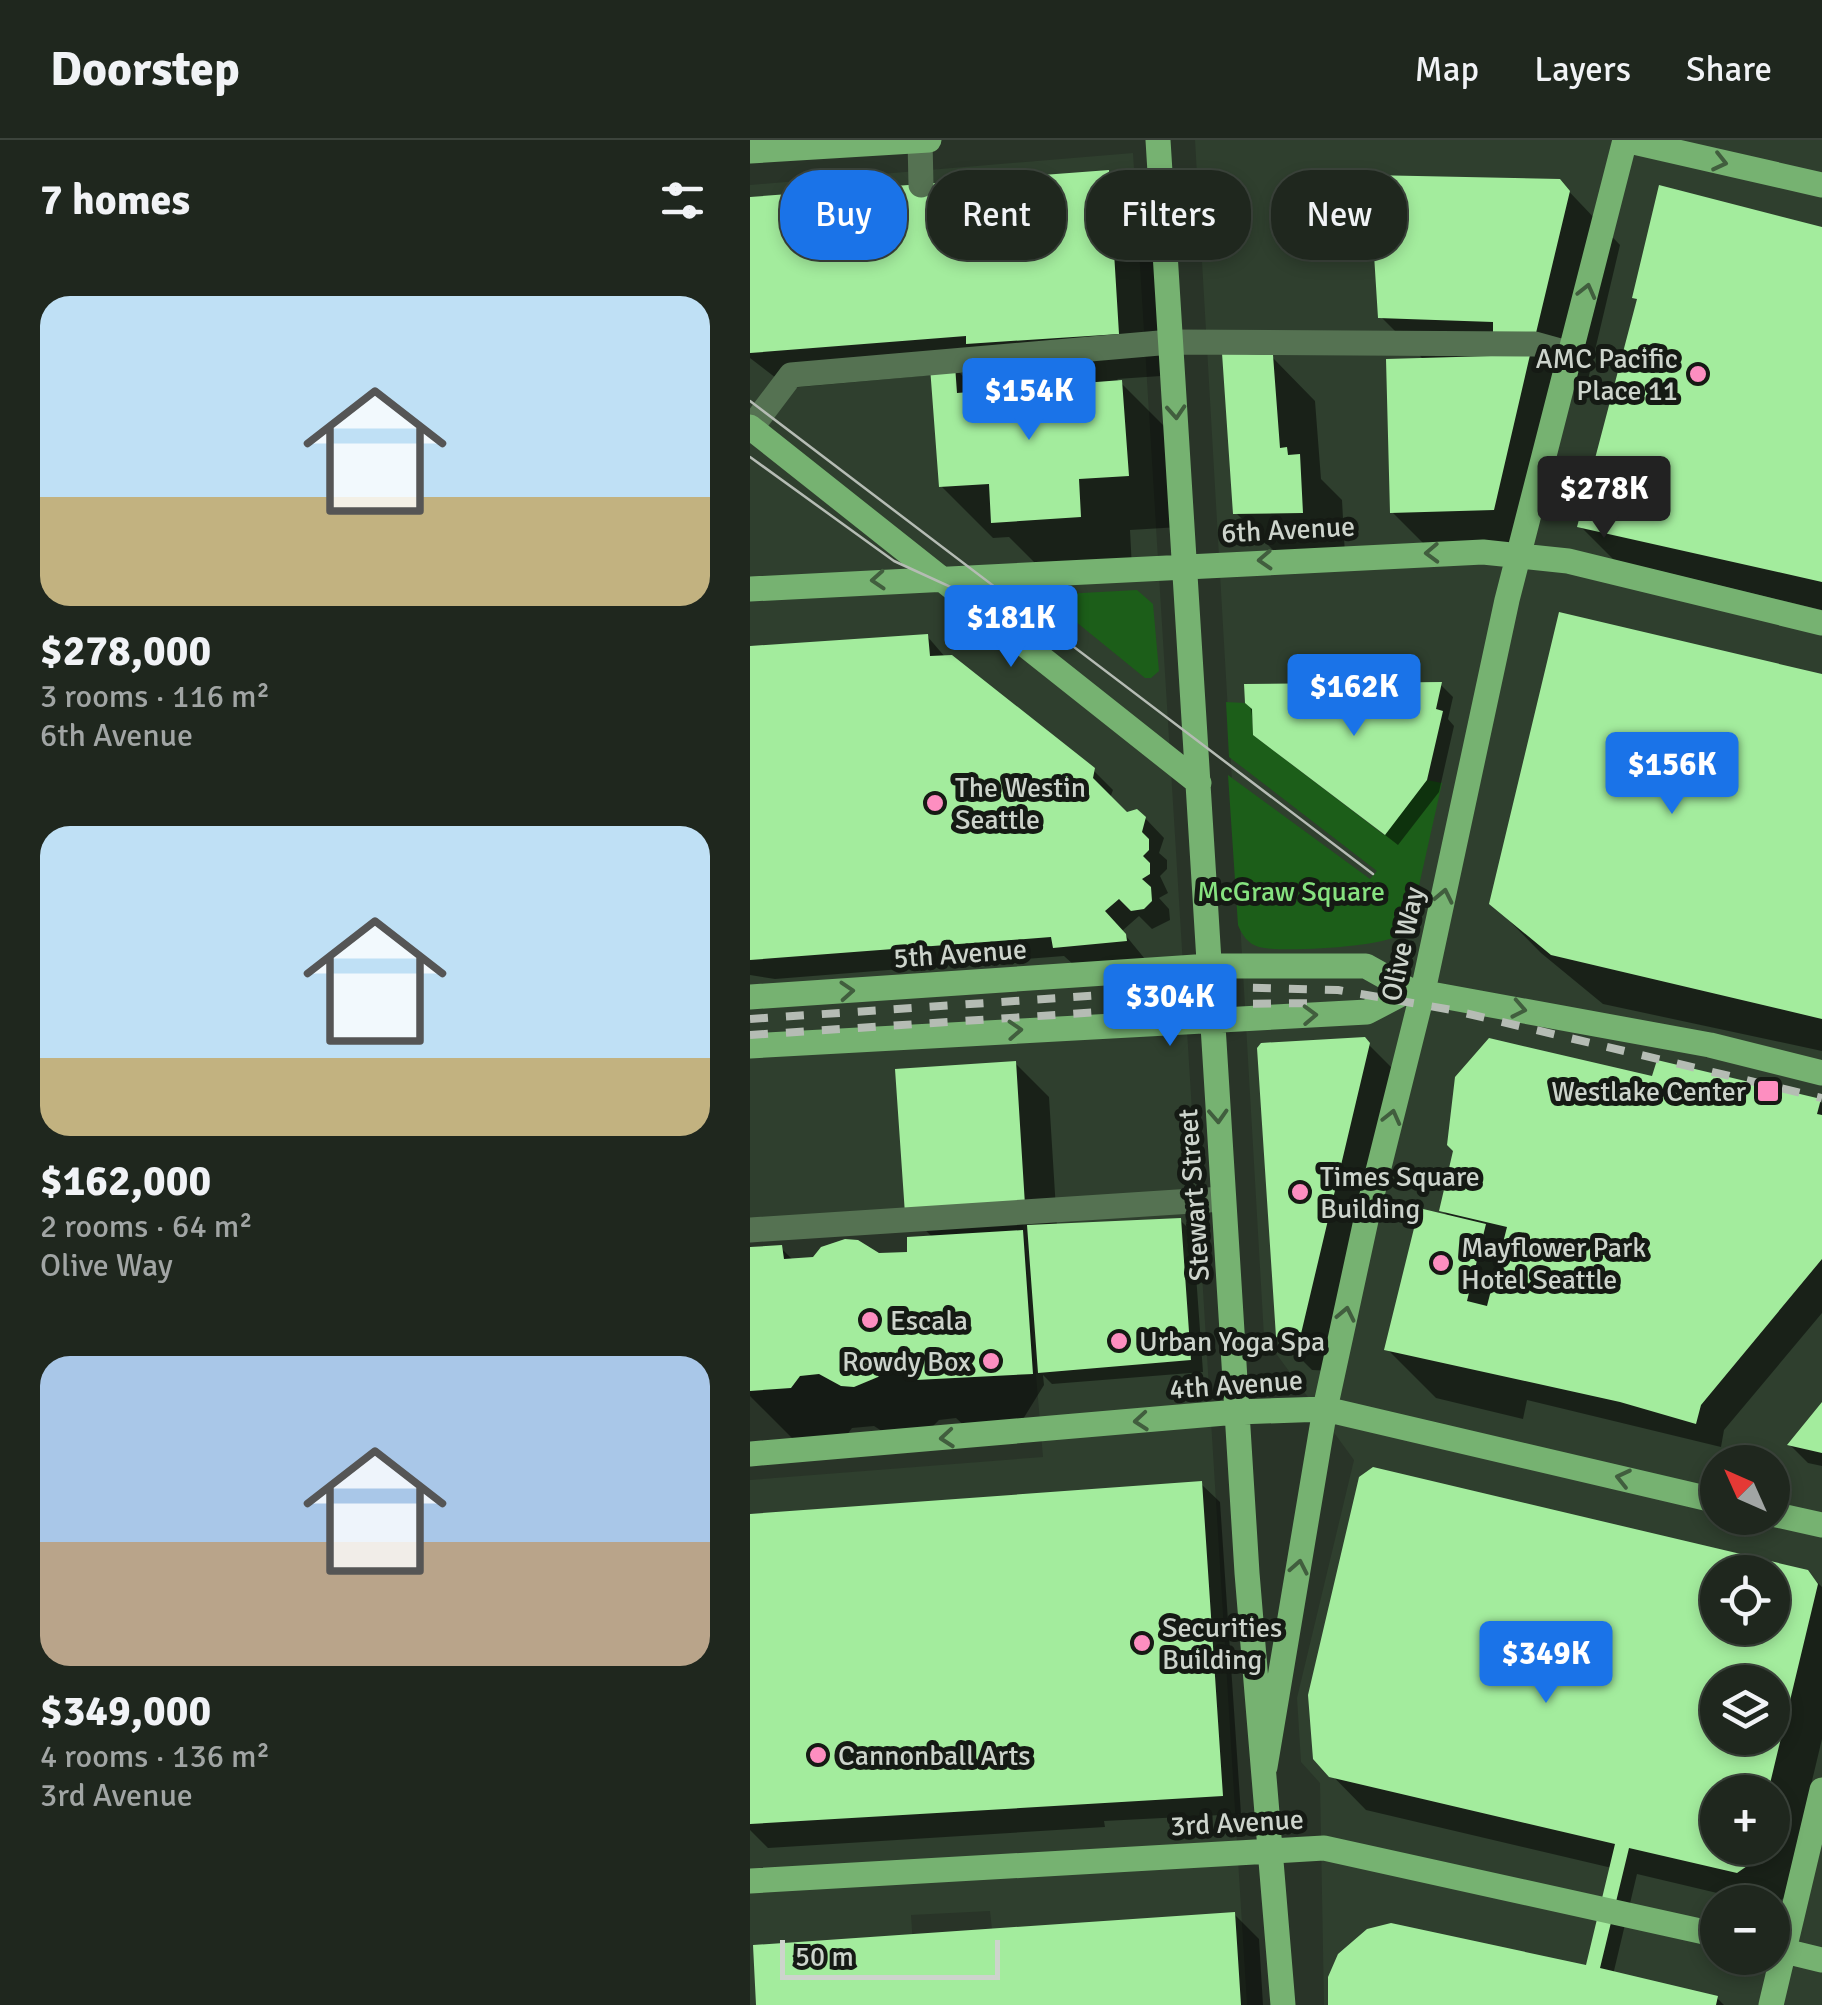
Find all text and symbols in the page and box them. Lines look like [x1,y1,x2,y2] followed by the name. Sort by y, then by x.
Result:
[50,40,240,99] text: Doorstep
[1415,48,1479,91] text: Map
[1534,48,1631,91] text: Layers
[1686,48,1772,91] text: Share
[1711,150,1728,171] one-way arrow
[780,170,907,260] chip: Buy
[927,170,1066,260] chip: Rent
[1086,170,1251,260] chip: Filters
[1271,170,1407,260] chip: New
[655,173,710,228] icon: filters
[40,175,190,226] text: 7 homes
[1575,283,1596,300] one-way arrow
[1535,342,1678,408] place label: AMC Pacific Place 11
[959,358,1099,443] pin: $154K
[285,361,465,541] icon: home
[1687,363,1709,385] marker: AMC Pacific Place 11
[985,371,1073,410] text: $154K
[1164,404,1186,420] one-way arrow
[1534,456,1674,541] pin: $278K
[1560,469,1648,508] text: $278K
[1220,510,1356,550] street label: 6th Avenue
[1424,543,1440,564] one-way arrow
[1257,549,1273,570] one-way arrow
[870,569,886,591] one-way arrow
[941,585,1081,670] pin: $181K
[967,598,1055,637] text: $181K
[40,626,211,677] text: $278,000
[1284,654,1424,739] pin: $162K
[1310,667,1398,706] text: $162K
[40,677,270,716] text: 3 rooms · 116 m²
[40,716,193,755] text: 6th Avenue
[1602,732,1742,817] pin: $156K
[1628,745,1716,784] text: $156K
[955,771,1086,837] place label: The Westin Seattle
[924,792,946,814] marker: The Westin Seattle
[1197,875,1385,909] park label: McGraw Square
[1374,884,1432,1005] street label: Olive Way
[1432,887,1453,904] one-way arrow
[285,891,465,1071] icon: home
[892,932,1028,976] street label: 5th Avenue
[1100,964,1240,1049] pin: $304K
[1126,977,1214,1016] text: $304K
[840,981,856,1002] one-way arrow
[1511,998,1527,1019] one-way arrow
[1302,1004,1318,1025] one-way arrow
[1007,1020,1023,1041] one-way arrow
[1551,1075,1747,1109] place label: Westlake Center
[1755,1078,1781,1104] marker: Westlake Center
[1171,1107,1217,1282] street label: Stewart Street
[1207,1108,1228,1124] one-way arrow
[1380,1109,1401,1126] one-way arrow
[40,1156,211,1207] text: $162,000
[1320,1160,1480,1226] place label: Times Square Building
[1289,1181,1311,1203] marker: Times Square Building
[40,1207,253,1246] text: 2 rooms · 64 m²
[1461,1231,1646,1297] place label: Mayflower Park Hotel Seattle
[40,1246,173,1285] text: Olive Way
[1430,1252,1452,1274] marker: Mayflower Park Hotel Seattle
[890,1304,968,1338] place label: Escala
[1334,1306,1355,1323] one-way arrow
[859,1309,881,1331] marker: Escala
[1139,1325,1325,1359] place label: Urban Yoga Spa
[1108,1330,1130,1352] marker: Urban Yoga Spa
[842,1345,971,1379] place label: Rowdy Box
[980,1350,1002,1372] marker: Rowdy Box
[1168,1363,1304,1407] street label: 4th Avenue
[1133,1410,1149,1431] one-way arrow
[285,1421,465,1601] icon: home
[939,1427,955,1449] one-way arrow
[1700,1445,1790,1535] north arrow
[1700,1445,1790,1975] map controls
[1615,1469,1632,1490] one-way arrow
[1700,1555,1790,1645] button: locate
[1288,1559,1309,1576] one-way arrow
[1162,1611,1282,1677] place label: Securities Building
[1476,1621,1616,1706] pin: $349K
[1131,1632,1153,1654] marker: Securities Building
[1502,1634,1590,1673] text: $349K
[1700,1665,1790,1755] button: layers
[40,1686,211,1737] text: $349,000
[40,1737,270,1776] text: 4 rooms · 136 m²
[838,1739,1031,1773] place label: Cannonball Arts
[807,1744,829,1766] marker: Cannonball Arts
[1700,1775,1790,1865] button: +
[40,1776,193,1815] text: 3rd Avenue
[1169,1803,1305,1843] street label: 3rd Avenue
[1700,1885,1790,1975] button: −
[780,1935,1000,1980] scale bar
[795,1940,854,1974] text: 50 m

